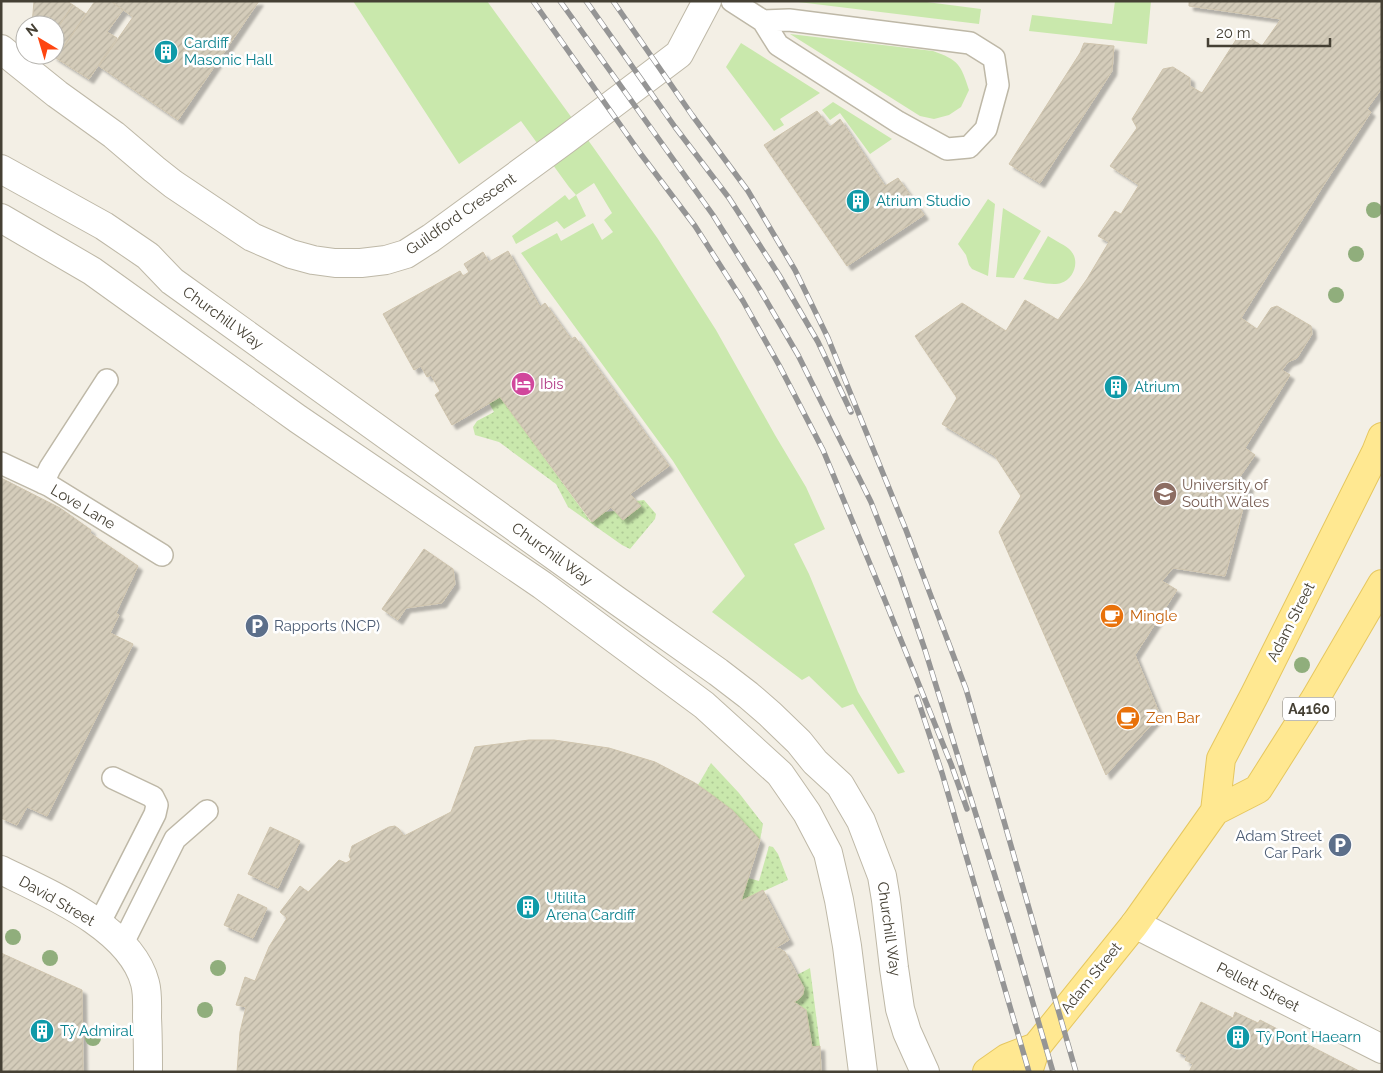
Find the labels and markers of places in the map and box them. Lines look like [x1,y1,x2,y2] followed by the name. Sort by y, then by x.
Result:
[184,34,274,69] place label: Cardiff Masonic Hall
[153,39,179,65] building icon: Cardiff Masonic Hall
[845,188,871,214] building icon: Atrium Studio
[876,192,970,210] place label: Atrium Studio
[510,371,536,397] hotel icon: Ibis
[1103,374,1129,400] building icon: Atrium
[540,375,564,393] place label: Ibis
[1134,378,1180,396] place label: Atrium
[1182,476,1269,511] place label: University of South Wales
[1152,481,1178,507] school or university icon: University of South Wales
[1099,603,1125,629] cafe icon: Mingle
[1130,607,1178,625] place label: Mingle
[244,613,270,639] parking icon: Rapports (NCP)
[274,617,380,635] place label: Rapports (NCP)
[1115,705,1141,731] cafe icon: Zen Bar
[1146,709,1201,727] place label: Zen Bar
[1235,827,1322,862] place label: Adam Street Car Park
[1327,832,1353,858] parking icon: Adam Street Car Park
[546,889,636,924] place label: Utilita Arena Cardiff
[515,894,541,920] building icon: Utilita Arena Cardiff
[29,1018,55,1044] building icon: Tŷ Admiral
[60,1022,134,1040] place label: Tŷ Admiral
[1225,1024,1251,1050] building icon: Tŷ Pont Haearn
[1256,1028,1361,1046] place label: Tŷ Pont Haearn

